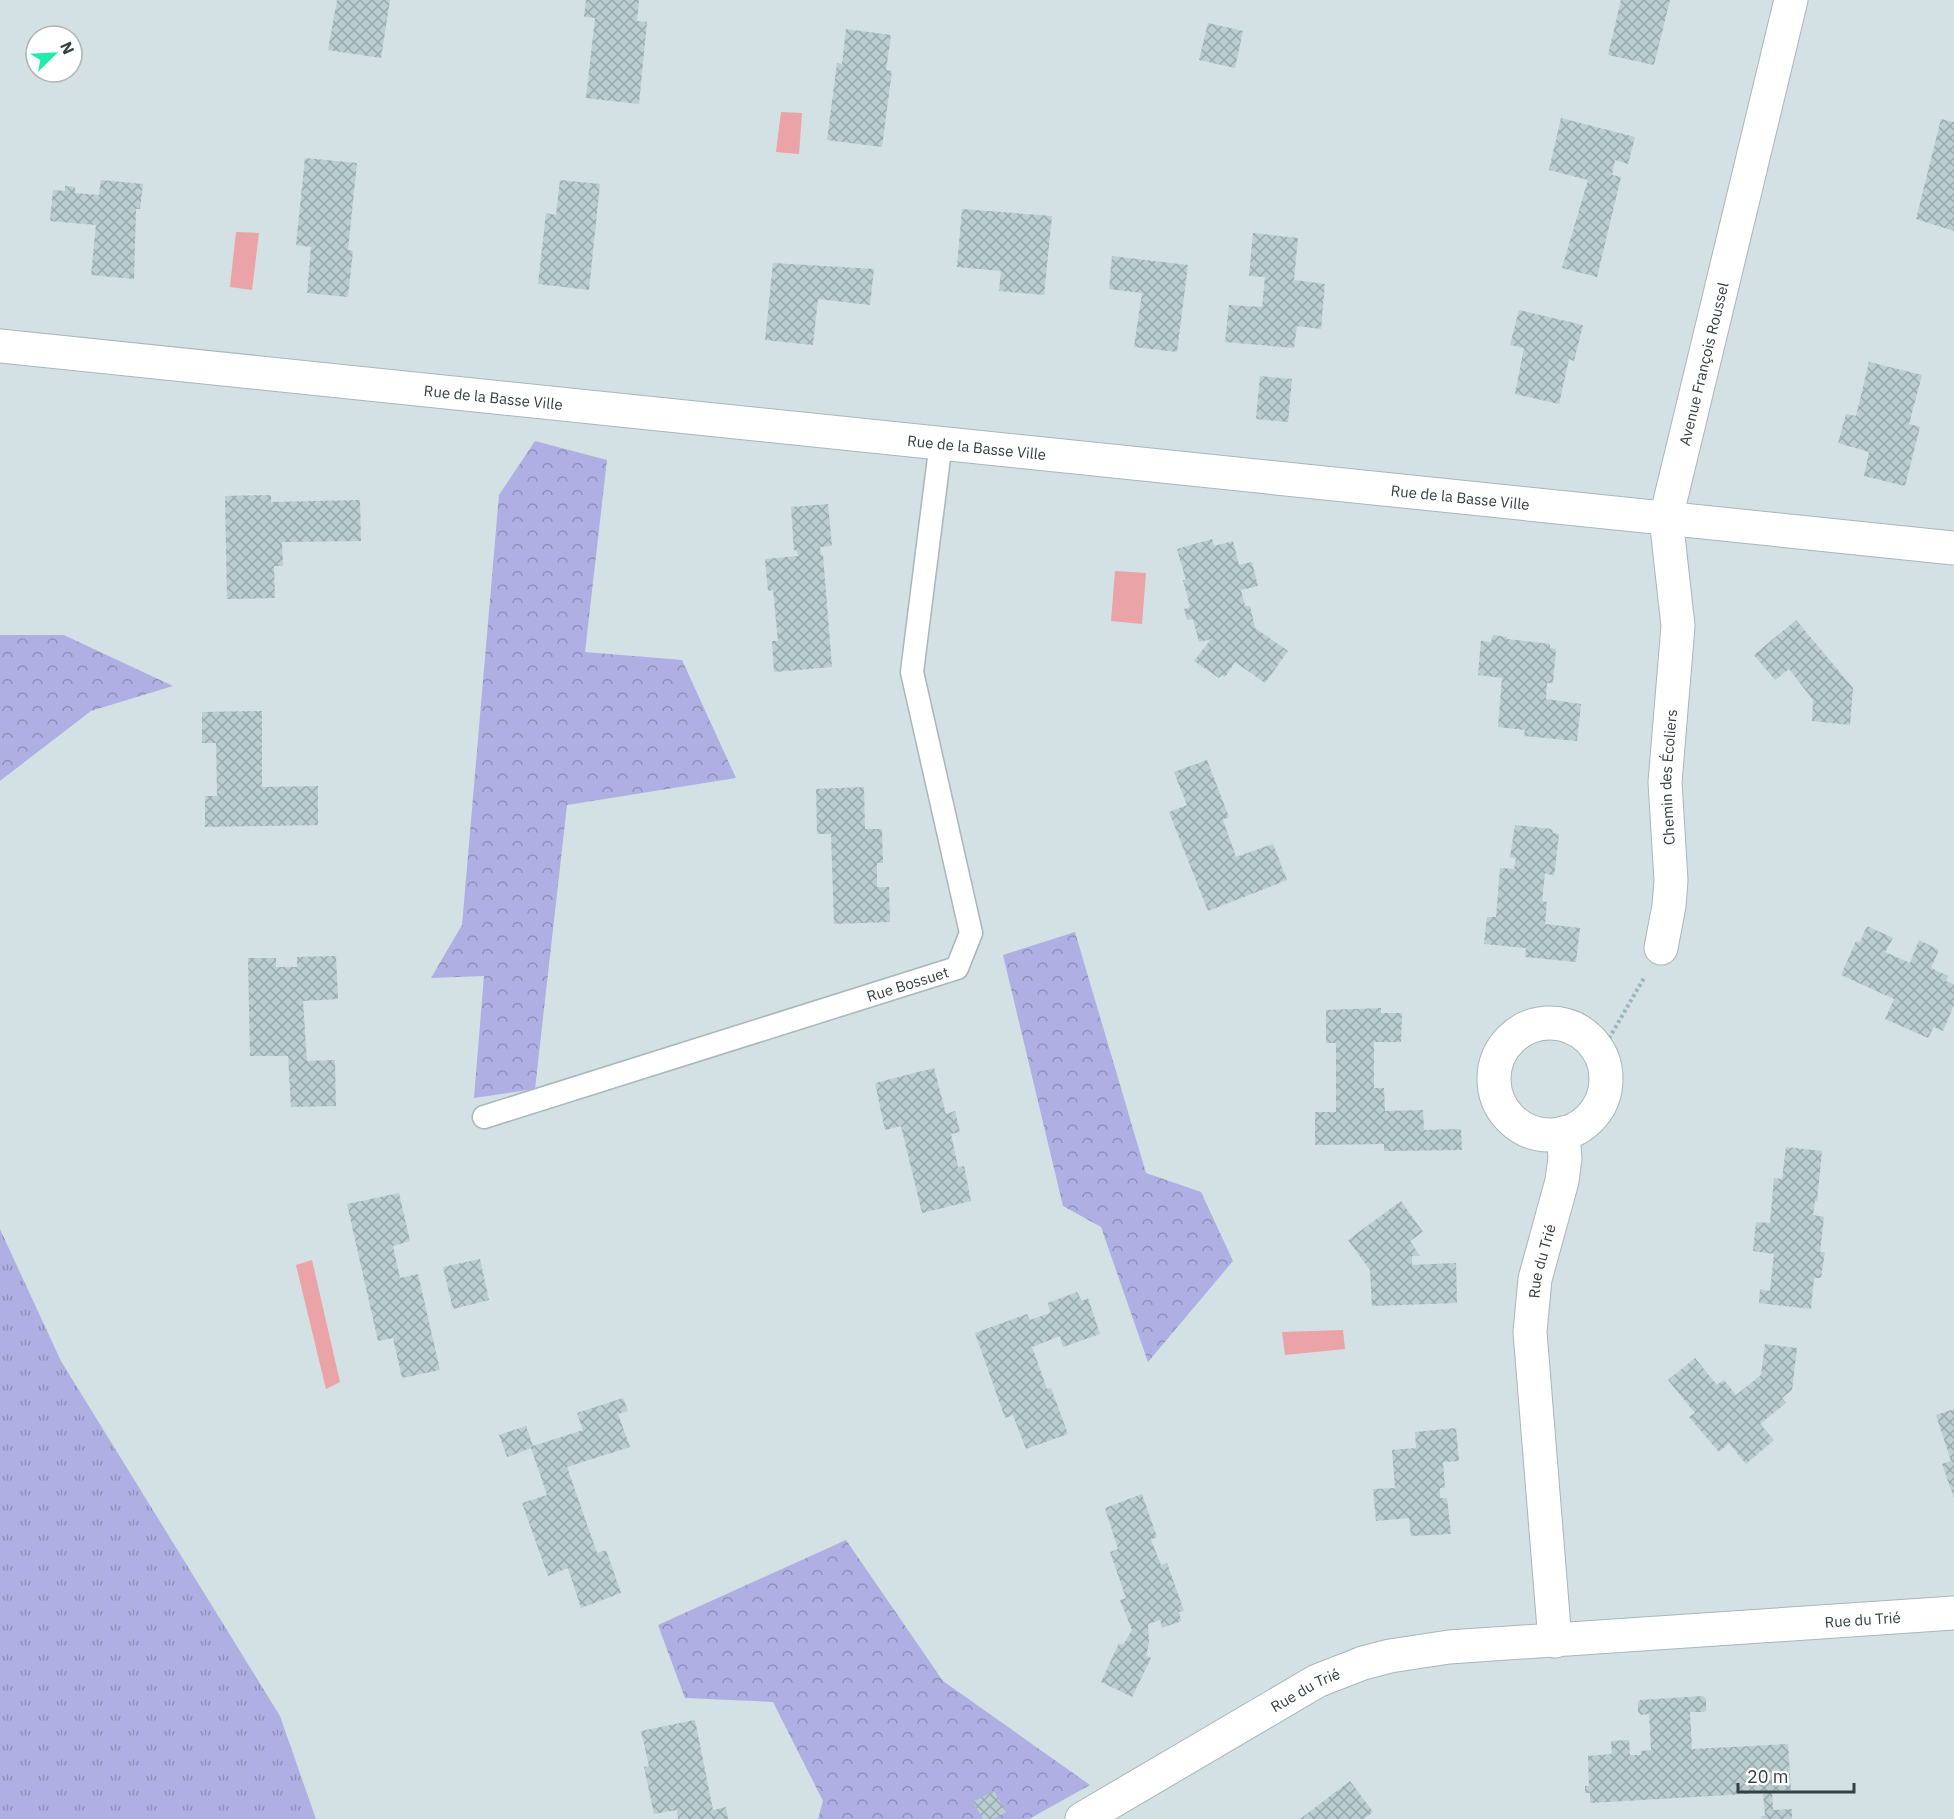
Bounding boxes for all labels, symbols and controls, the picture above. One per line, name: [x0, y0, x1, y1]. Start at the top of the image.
north arrow: [24, 24, 84, 84]
text: N: [56, 39, 79, 57]
street label: Avenue François Roussel: [1674, 280, 1732, 447]
street label: Rue de la Basse Ville: [423, 380, 564, 414]
street label: Rue de la Basse Ville: [906, 430, 1047, 464]
street label: Rue de la Basse Ville: [1390, 480, 1531, 514]
street label: Chemin des Écoliers: [1655, 708, 1681, 846]
street label: Rue Bossuet: [864, 962, 951, 1005]
street label: Rue du Trié: [1524, 1222, 1559, 1299]
street label: Rue du Trié: [1824, 1607, 1901, 1631]
street label: Rue du Trié: [1267, 1664, 1342, 1716]
scale bar: [1738, 1756, 1854, 1794]
text: 20 m: [1747, 1765, 1789, 1788]

